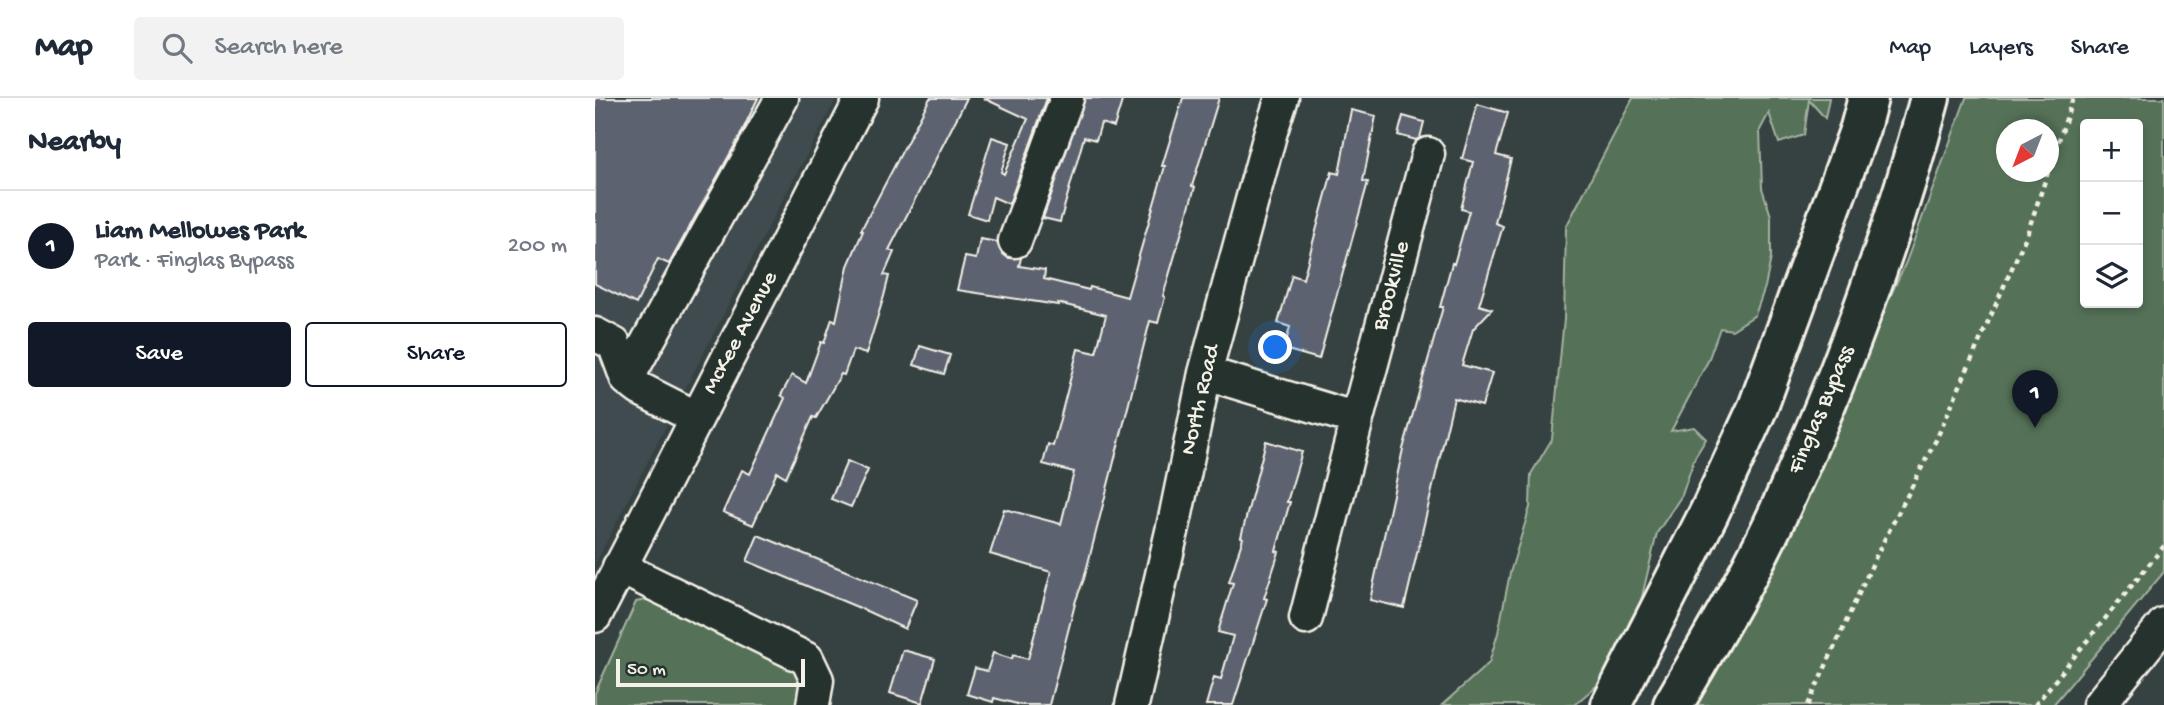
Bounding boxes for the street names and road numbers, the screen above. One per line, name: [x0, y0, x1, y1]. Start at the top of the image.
street label: Brookville: [1367, 237, 1417, 334]
street label: McKee Avenue: [697, 266, 785, 399]
street label: North Road: [1175, 341, 1227, 458]
street label: Finglas Bypass: [1782, 341, 1861, 479]

